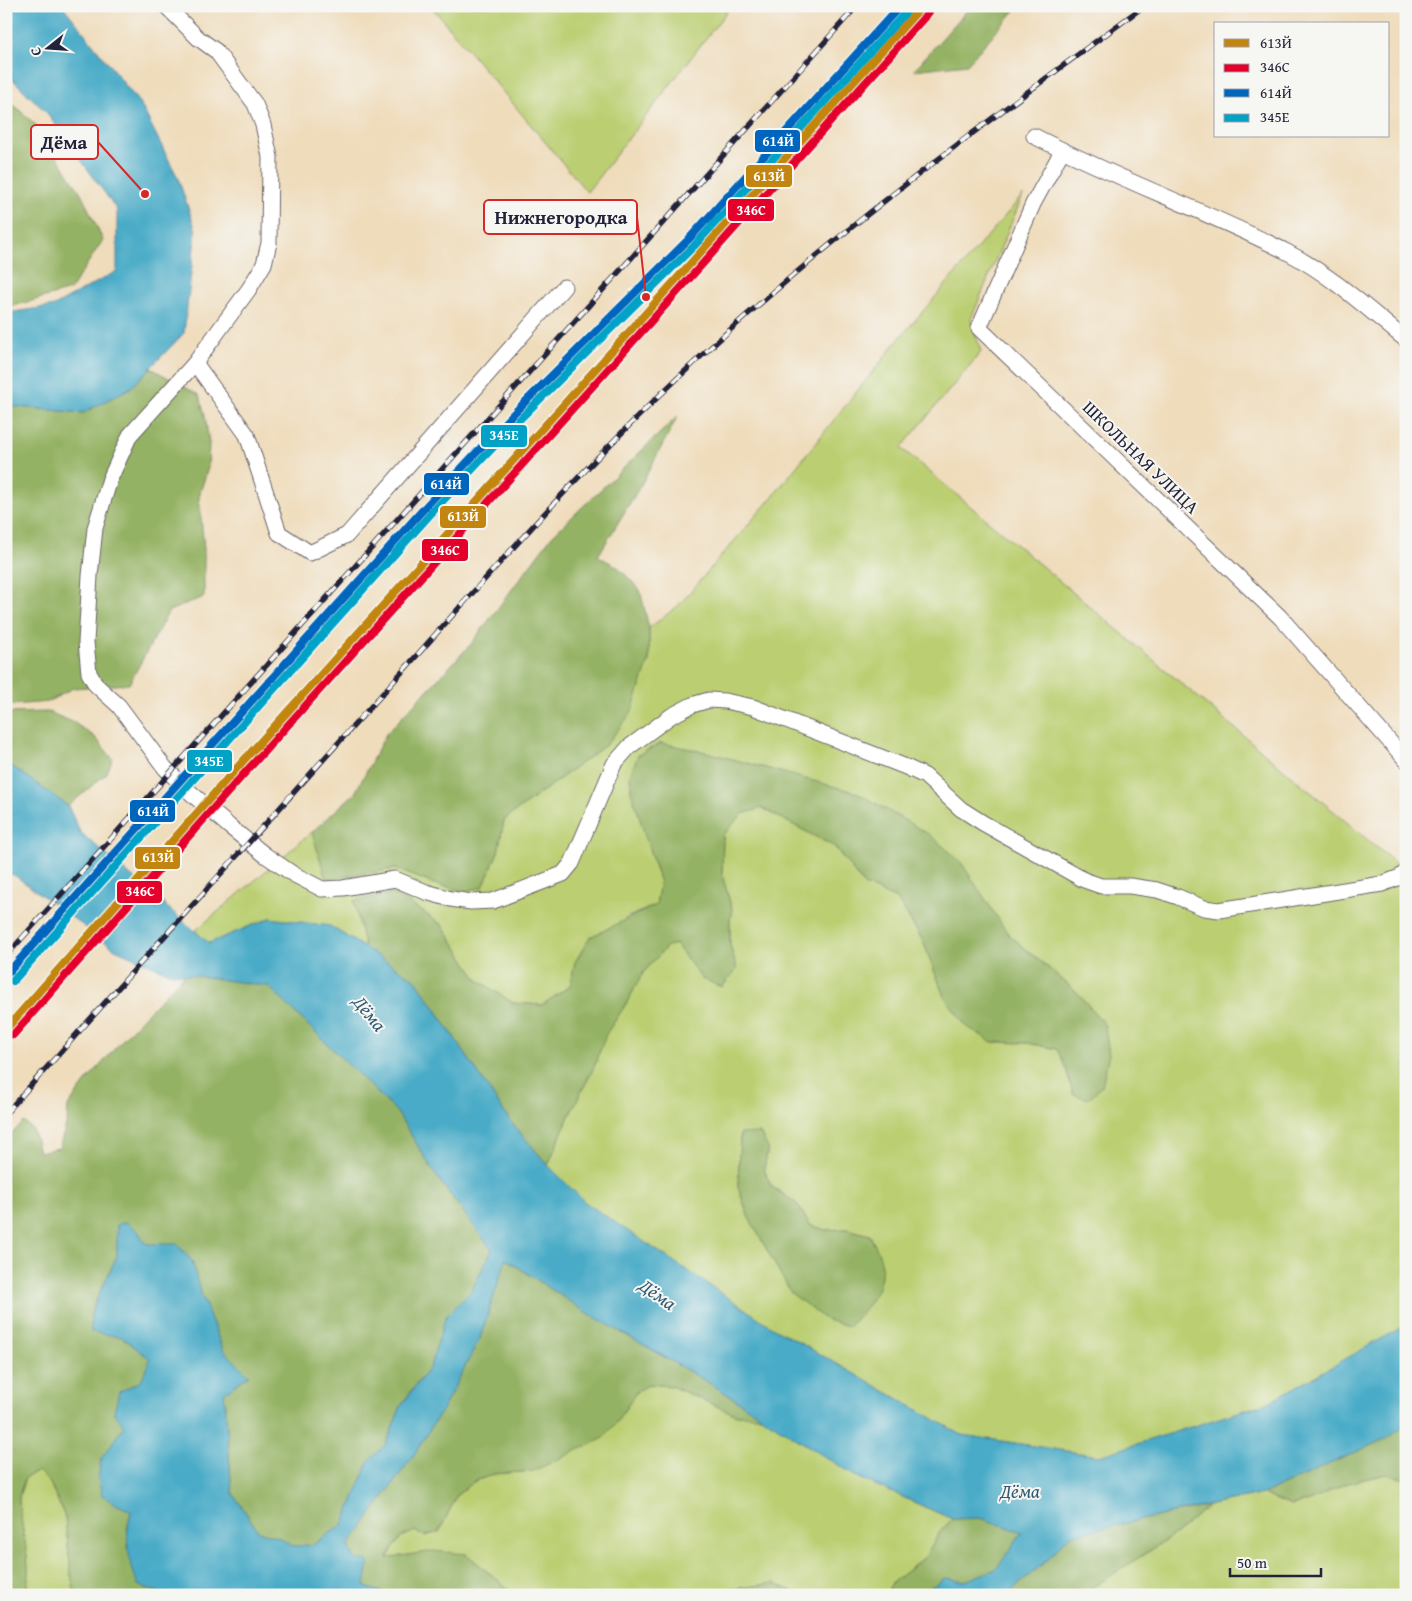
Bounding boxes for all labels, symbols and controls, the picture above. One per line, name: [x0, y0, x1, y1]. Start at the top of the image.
north arrow: [22, 22, 72, 72]
legend: [1214, 22, 1390, 138]
text: 613Й: [1260, 32, 1292, 53]
text: С: [25, 45, 46, 59]
text: 346С: [1260, 56, 1290, 77]
text: 614Й: [1260, 82, 1292, 103]
text: 345Е: [1260, 106, 1290, 127]
callout: Дёма: [31, 125, 98, 159]
text: Дёма: [40, 128, 88, 156]
line badge: 614Й: [754, 129, 801, 153]
text: 614Й: [762, 131, 794, 151]
line badge: 613Й: [745, 164, 793, 188]
text: 613Й: [753, 166, 785, 186]
line badge: 346С: [727, 198, 775, 222]
callout: Нижнегородка: [484, 200, 637, 234]
text: 346С: [736, 200, 766, 220]
text: Нижнегородка: [494, 203, 628, 231]
street label: ШКОЛЬНАЯ УЛИЦА: [1077, 394, 1205, 520]
line badge: 345Е: [480, 424, 528, 448]
text: 345Е: [489, 425, 519, 445]
line badge: 614Й: [423, 472, 470, 496]
text: 614Й: [430, 474, 462, 494]
line badge: 613Й: [439, 505, 487, 529]
text: 613Й: [447, 506, 479, 526]
line badge: 346С: [421, 538, 469, 562]
text: 346С: [430, 540, 460, 560]
line badge: 345Е: [186, 749, 233, 773]
text: 345Е: [194, 751, 224, 771]
line badge: 614Й: [129, 799, 176, 823]
text: 614Й: [137, 801, 169, 821]
line badge: 613Й: [134, 846, 181, 870]
text: 613Й: [142, 847, 174, 867]
line badge: 346С: [116, 880, 163, 904]
text: 346С: [125, 881, 155, 901]
water label: Дёма: [346, 988, 394, 1037]
water label: Дёма: [633, 1271, 683, 1317]
water label: Дёма: [999, 1477, 1040, 1505]
scale bar: [1230, 1546, 1321, 1578]
text: 50 m: [1237, 1552, 1268, 1573]

